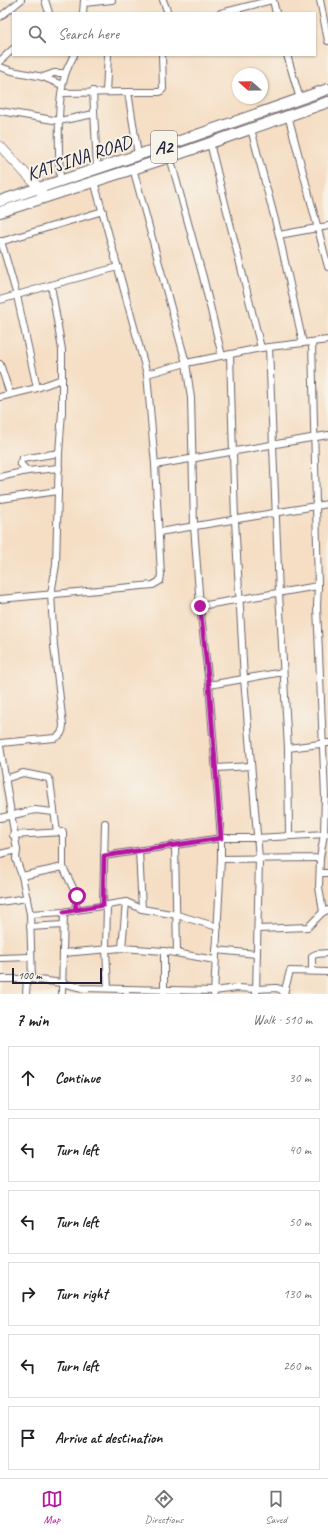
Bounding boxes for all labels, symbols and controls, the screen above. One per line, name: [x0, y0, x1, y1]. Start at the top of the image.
search box: [12, 12, 316, 56]
icon: search: [26, 23, 48, 45]
text: Search here: [58, 25, 119, 44]
north arrow: [232, 68, 268, 104]
street label: KATSINA ROAD: [24, 129, 137, 186]
road number: A2: [151, 131, 177, 163]
route end: [191, 597, 209, 615]
route start: [68, 887, 86, 905]
scale bar: [12, 966, 102, 985]
text: 100 m: [18, 968, 42, 982]
text: 7 min: [16, 1010, 49, 1031]
text: Walk · 510 m: [253, 1012, 312, 1028]
icon: ahead: [17, 1067, 39, 1089]
text: Continue: [55, 1069, 100, 1088]
text: 30 m: [289, 1070, 311, 1086]
icon: left: [17, 1139, 39, 1161]
text: Turn left: [55, 1141, 98, 1160]
text: 40 m: [289, 1142, 311, 1158]
icon: left: [17, 1211, 39, 1233]
text: Turn left: [55, 1213, 98, 1232]
text: 50 m: [289, 1214, 311, 1230]
icon: right: [17, 1283, 39, 1305]
text: Turn right: [55, 1285, 108, 1304]
text: 130 m: [283, 1286, 311, 1302]
icon: left: [17, 1355, 39, 1377]
text: Turn left: [55, 1357, 98, 1376]
text: 260 m: [283, 1358, 311, 1374]
icon: arrive: [17, 1427, 39, 1449]
text: Arrive at destination: [55, 1429, 162, 1448]
tab: Map: [41, 1488, 63, 1526]
tab: Directions: [145, 1488, 183, 1526]
tab: Saved: [265, 1488, 287, 1526]

